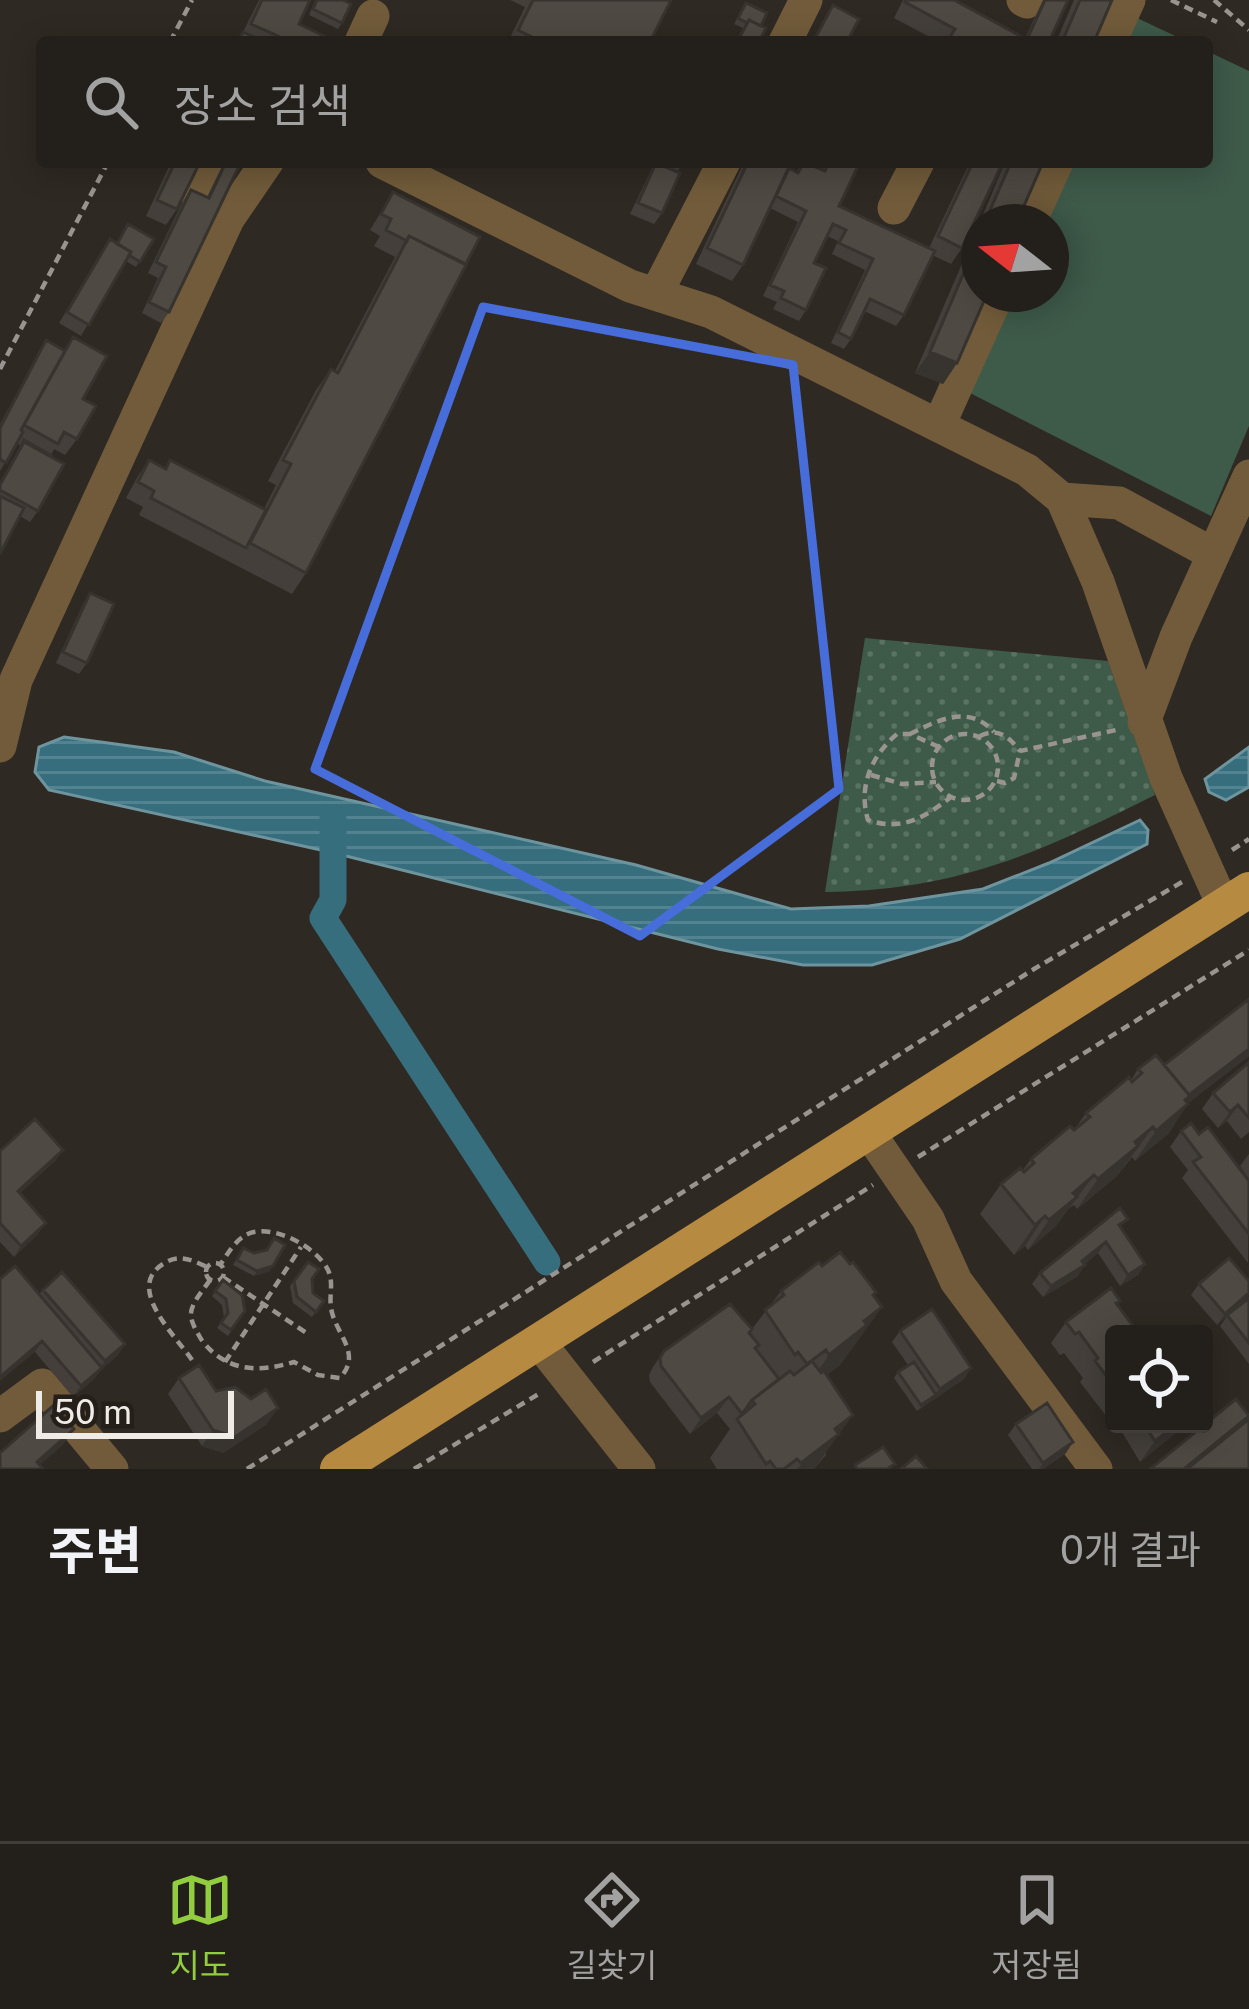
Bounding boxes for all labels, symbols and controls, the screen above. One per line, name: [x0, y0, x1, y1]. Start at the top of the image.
search box: [36, 36, 1213, 168]
icon: search: [78, 69, 144, 135]
text: 장소 검색: [174, 79, 351, 132]
north arrow: [961, 204, 1069, 312]
map controls: [1105, 1325, 1213, 1433]
button: locate: [1105, 1325, 1213, 1433]
scale bar: [36, 1385, 234, 1438]
text: 50 m: [54, 1393, 132, 1431]
text: 주변: [48, 1521, 142, 1580]
text: 0개 결과: [1060, 1527, 1201, 1573]
tab: 지도: [167, 1867, 233, 1987]
tab: 길찾기: [566, 1867, 657, 1987]
tab: 저장됨: [991, 1867, 1082, 1987]

